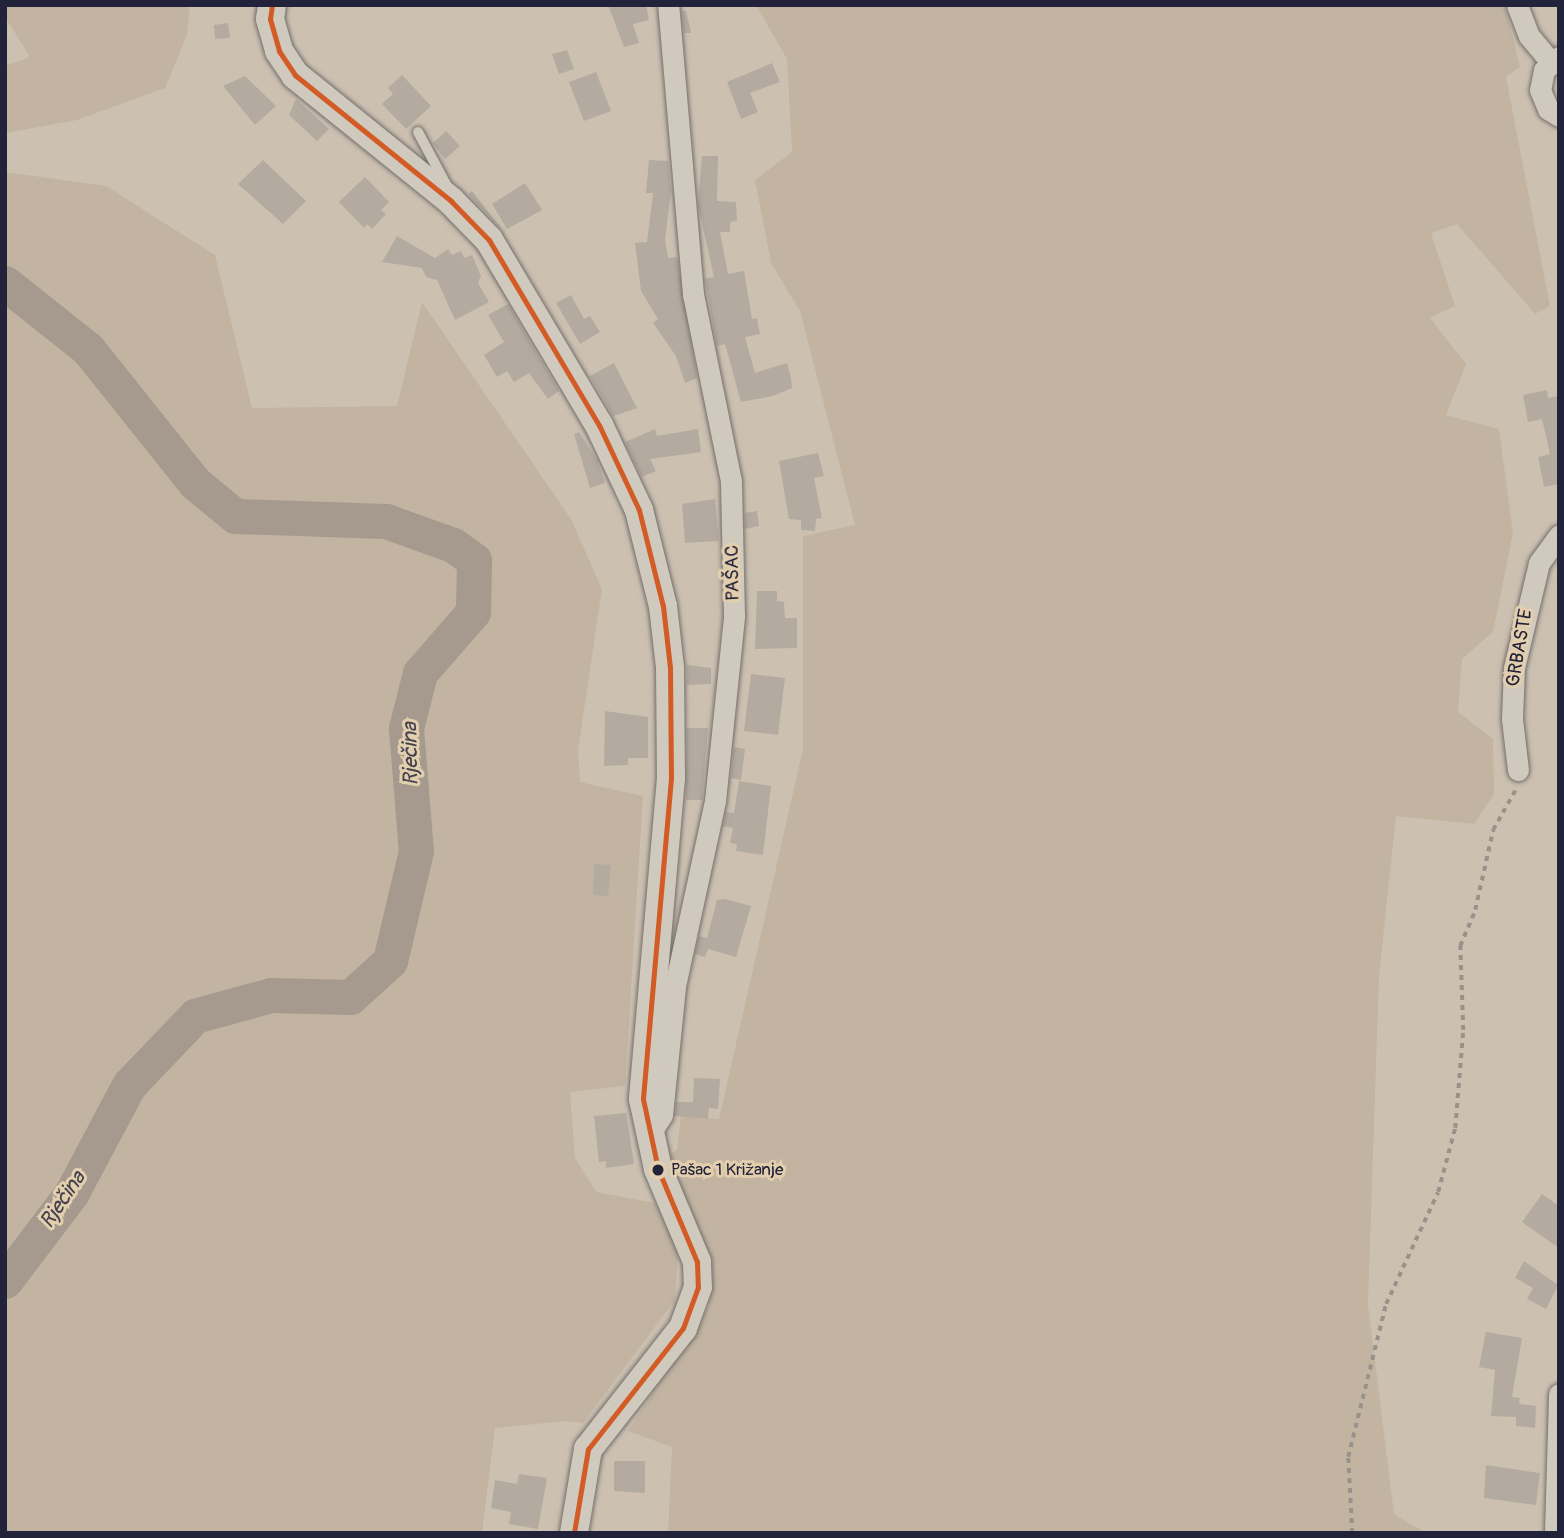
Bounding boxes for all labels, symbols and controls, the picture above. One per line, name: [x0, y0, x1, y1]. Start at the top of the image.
street label: PAŠAC: [721, 545, 745, 601]
street label: GRBASTE: [1502, 608, 1538, 688]
water label: Rječina: [398, 722, 424, 786]
place label: Pašac 1 Križanje: [671, 1160, 783, 1180]
marker: Pašac 1 Križanje: [651, 1163, 665, 1177]
water label: Rječina: [35, 1167, 91, 1233]

